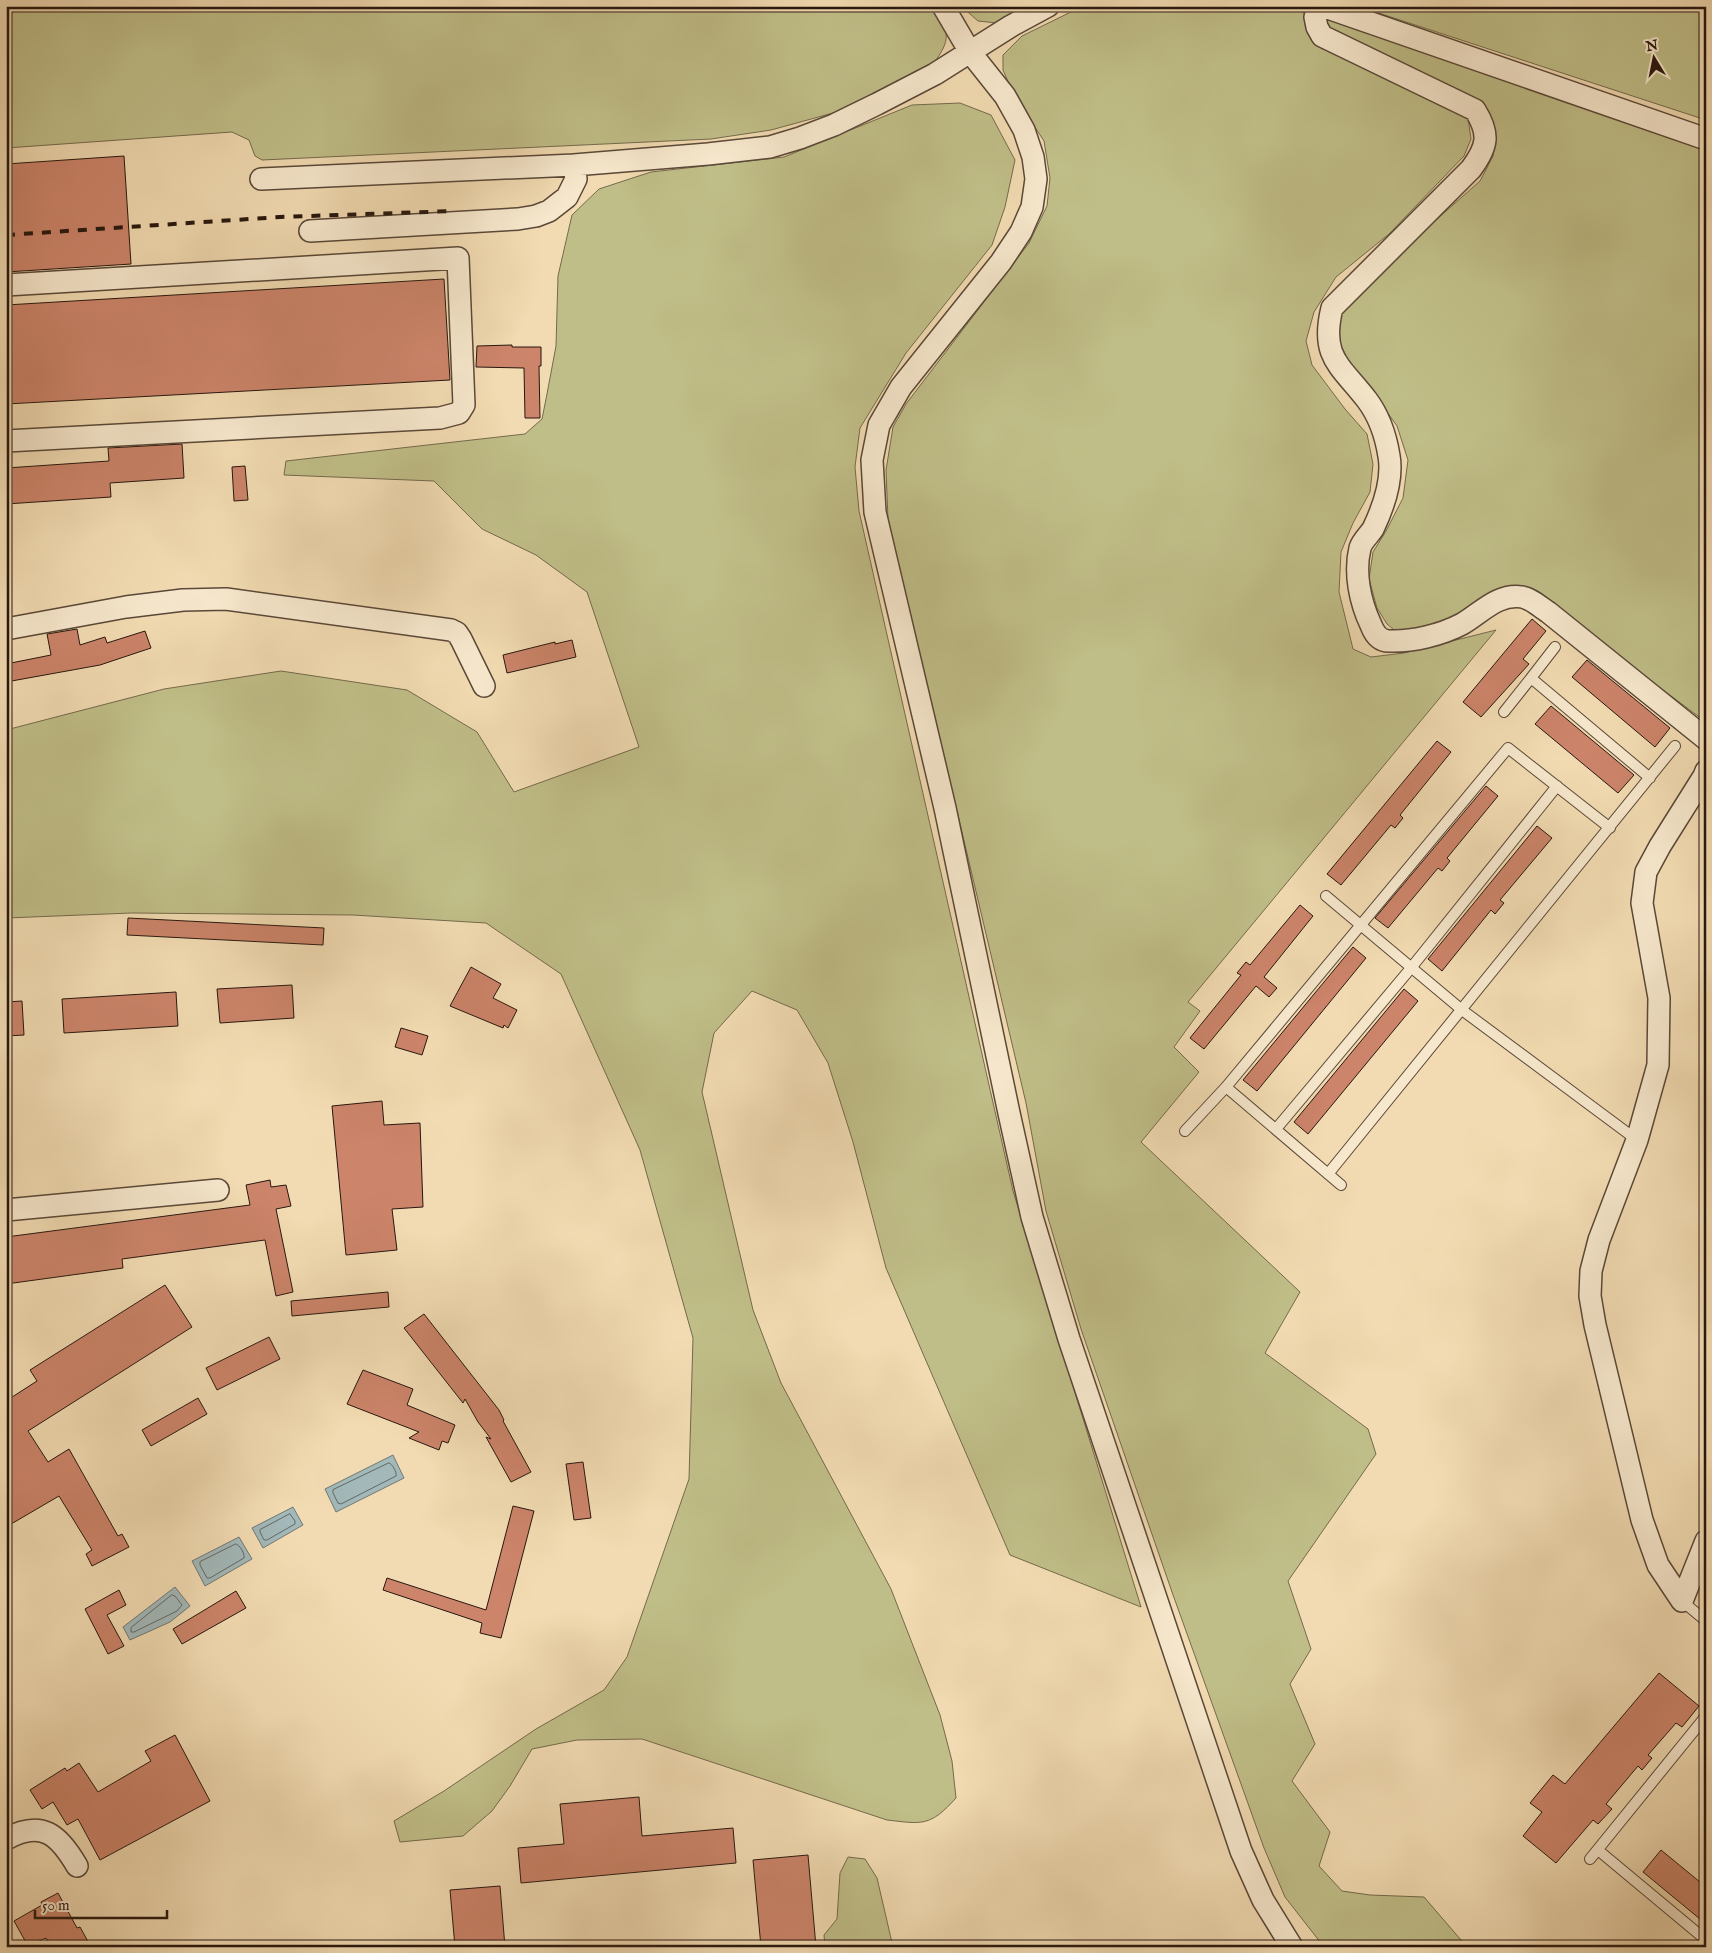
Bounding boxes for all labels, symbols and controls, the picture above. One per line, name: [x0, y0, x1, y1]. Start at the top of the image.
north arrow: [1630, 32, 1680, 82]
text: N: [1643, 36, 1659, 56]
scale bar: [35, 1888, 168, 1920]
text: 50 m: [42, 1896, 70, 1915]

